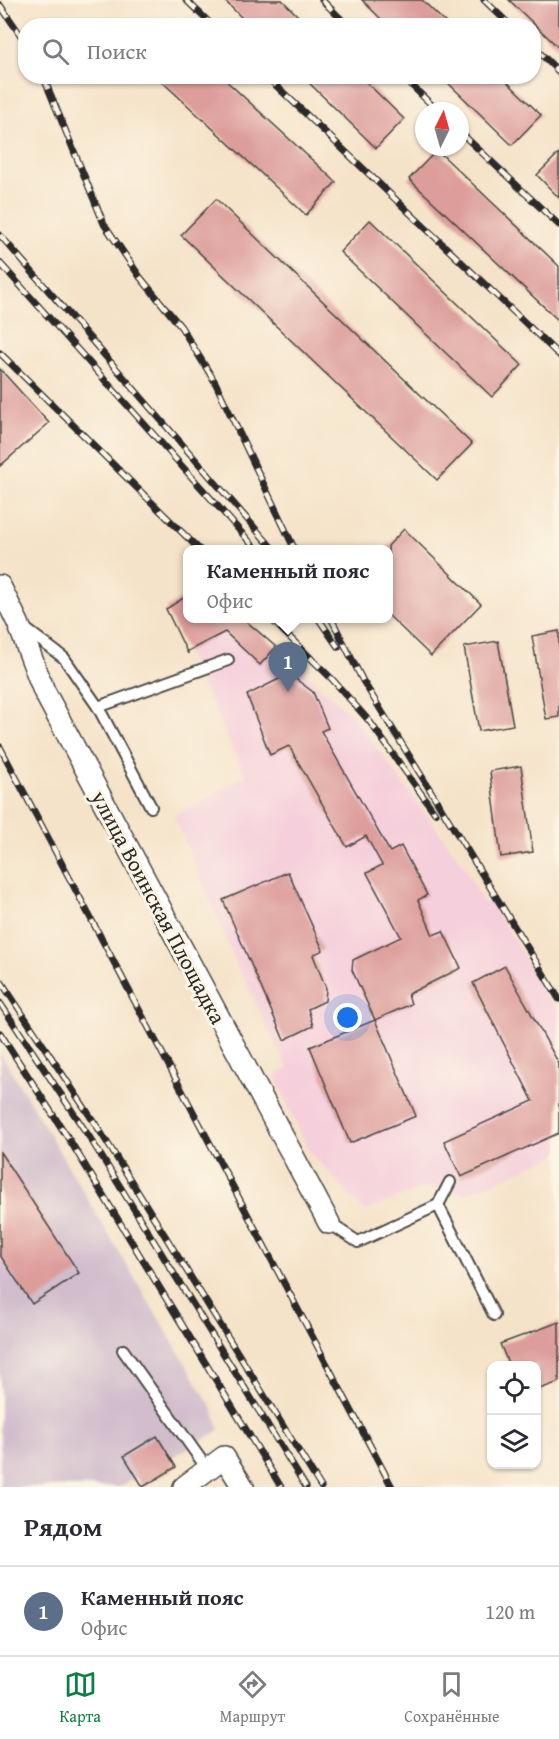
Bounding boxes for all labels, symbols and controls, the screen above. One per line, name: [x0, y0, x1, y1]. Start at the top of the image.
search box: [18, 18, 541, 84]
icon: search: [39, 35, 72, 68]
text: Поиск: [87, 35, 147, 67]
north arrow: [415, 102, 469, 156]
popup: [183, 545, 393, 623]
text: Каменный пояс: [207, 554, 369, 586]
text: Офис: [207, 586, 253, 615]
pin: 1: [268, 642, 308, 692]
street label: улица Воинская Площадка: [83, 784, 234, 1030]
your location: [333, 1003, 362, 1032]
map controls: [487, 1361, 541, 1469]
button: locate: [487, 1361, 541, 1415]
button: layers: [487, 1415, 541, 1469]
text: Рядом: [24, 1507, 102, 1546]
text: Каменный пояс: [81, 1581, 244, 1613]
text: 1: [38, 1597, 49, 1626]
text: 120 m: [485, 1597, 535, 1626]
text: Офис: [81, 1613, 127, 1642]
tab: Карта: [59, 1668, 101, 1728]
tab: Маршрут: [220, 1668, 285, 1728]
tab: Сохранённые: [404, 1668, 500, 1728]

